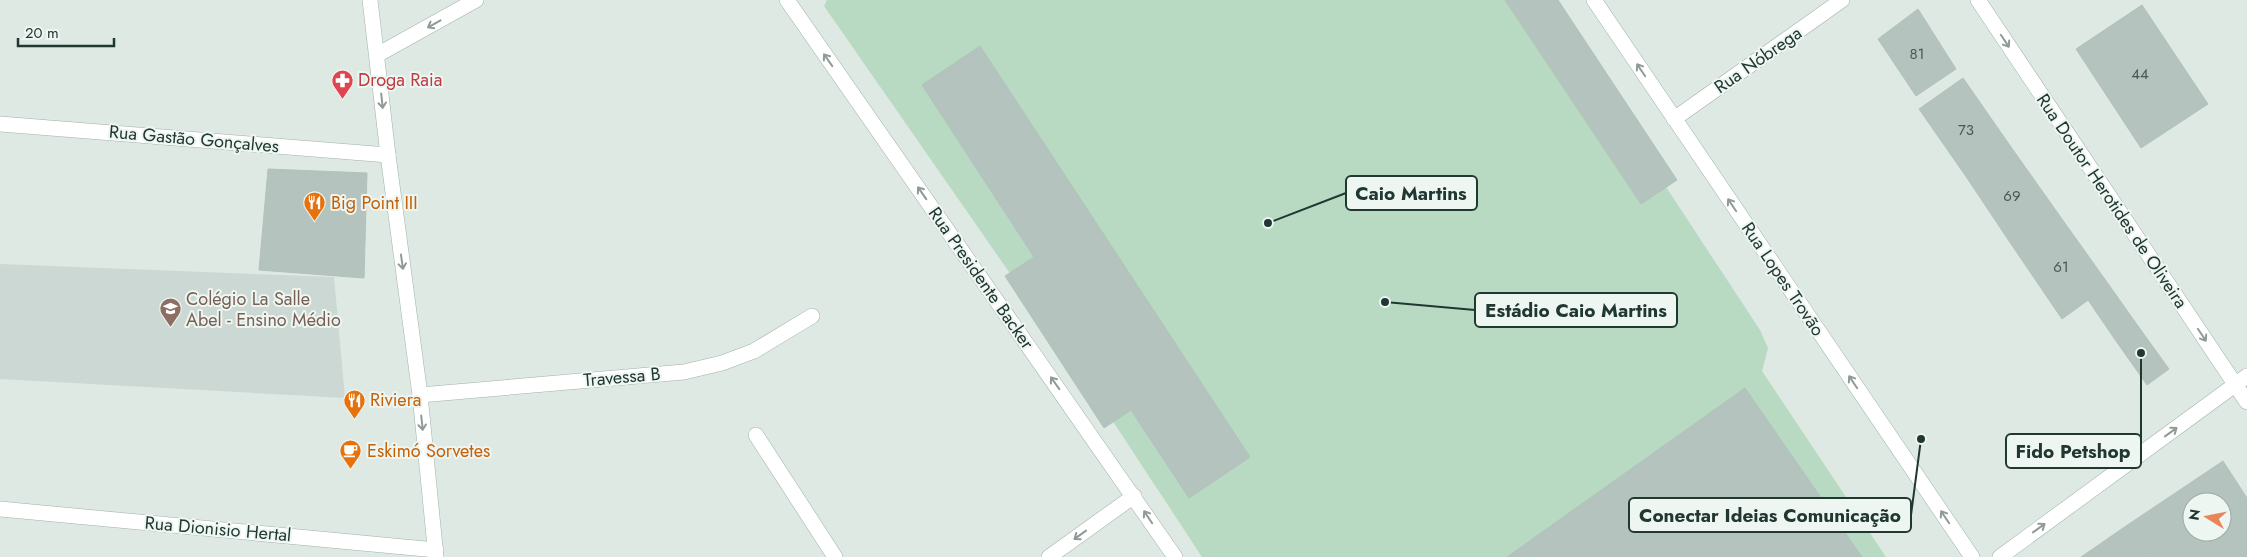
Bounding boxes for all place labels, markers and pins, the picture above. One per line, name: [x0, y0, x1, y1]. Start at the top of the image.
place label: Droga Raia: [358, 67, 442, 93]
pharmacy icon: Droga Raia: [330, 68, 354, 99]
callout: Caio Martins: [1346, 176, 1477, 210]
place label: Big Point III: [331, 190, 418, 216]
restaurant icon: Big Point III: [303, 191, 327, 222]
place label: Colégio La Salle Abel - Ensino Médio: [186, 286, 341, 333]
callout: Estádio Caio Martins: [1475, 293, 1677, 327]
school or university icon: Colégio La Salle Abel - Ensino Médio: [158, 297, 182, 328]
place label: Riviera: [370, 387, 421, 413]
restaurant icon: Riviera: [342, 388, 366, 419]
callout: Fido Petshop: [2006, 434, 2141, 468]
place label: Eskimó Sorvetes: [367, 438, 490, 464]
cafe icon: Eskimó Sorvetes: [339, 439, 363, 470]
callout: Conectar Ideias Comunicação: [1629, 498, 1911, 532]

